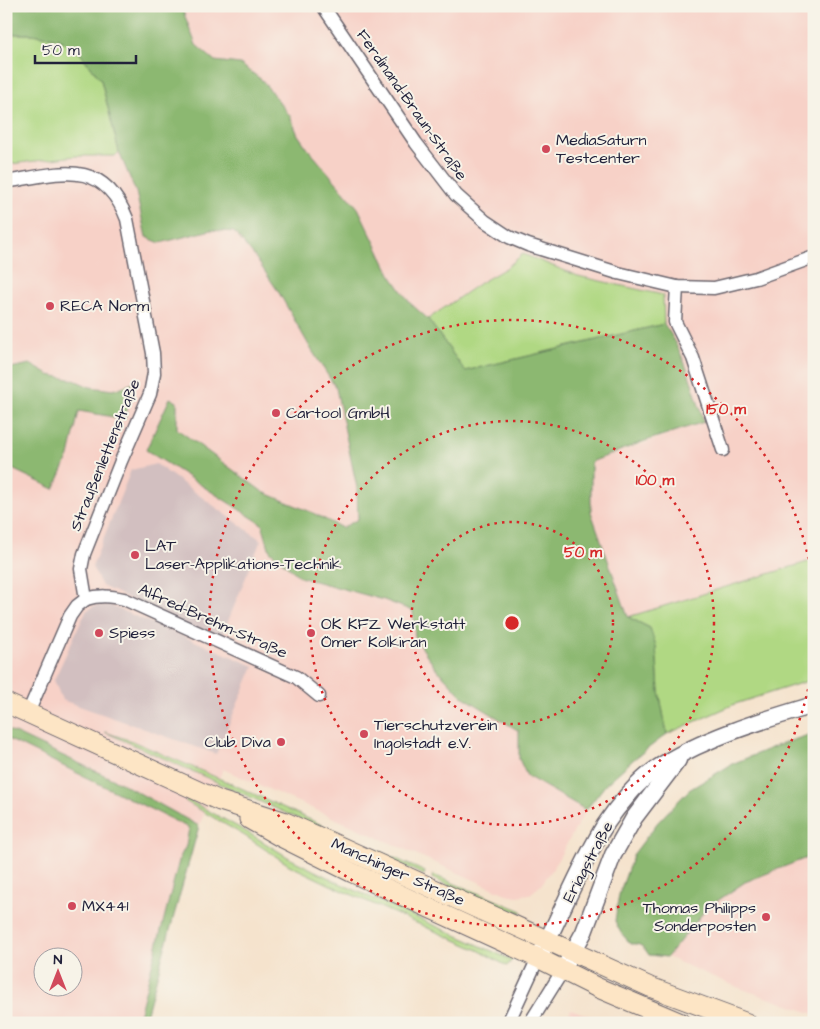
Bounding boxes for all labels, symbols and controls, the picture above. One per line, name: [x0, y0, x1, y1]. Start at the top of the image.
street label: Ferdinand-Braun-Straße: [351, 25, 473, 185]
scale bar: [35, 32, 136, 64]
text: 50 m: [42, 40, 80, 61]
place label: MediaSaturn Testcenter: [556, 129, 647, 169]
marker: MediaSaturn Testcenter: [540, 143, 552, 155]
place label: RECA Norm: [60, 295, 150, 317]
marker: RECA Norm: [44, 300, 56, 312]
street label: Straußenlettenstraße: [64, 375, 146, 534]
text: 150 m: [706, 399, 746, 420]
place label: Cartool GmbH: [286, 402, 390, 424]
marker: Cartool GmbH: [270, 407, 282, 419]
text: 100 m: [636, 470, 675, 491]
place label: LAT Laser-Applikations-Technik: [145, 535, 342, 575]
text: 50 m: [564, 542, 602, 563]
marker: LAT Laser-Applikations-Technik: [129, 549, 141, 561]
street label: Alfred-Brehm-Straße: [135, 578, 291, 664]
place label: OK KFZ Werkstatt Ömer Kolkiran: [321, 613, 466, 653]
centre of rings: [503, 614, 521, 632]
place label: Spiess: [109, 622, 155, 644]
marker: Spiess: [93, 627, 105, 639]
marker: OK KFZ Werkstatt Ömer Kolkiran: [305, 627, 317, 639]
place label: Tierschutzverein Ingolstadt e.V.: [374, 714, 497, 755]
marker: Tierschutzverein Ingolstadt e.V.: [358, 728, 370, 740]
place label: Club Diva: [204, 731, 271, 753]
marker: Club Diva: [275, 736, 287, 748]
street label: Eriagstraße: [557, 817, 620, 907]
street label: Manchinger Straße: [327, 833, 468, 912]
place label: MX441: [82, 895, 129, 917]
place label: Thomas Philipps Sonderposten: [643, 897, 756, 937]
marker: MX441: [66, 900, 78, 912]
marker: Thomas Philipps Sonderposten: [760, 911, 772, 923]
north arrow: [32, 946, 82, 996]
text: N: [54, 950, 63, 970]

